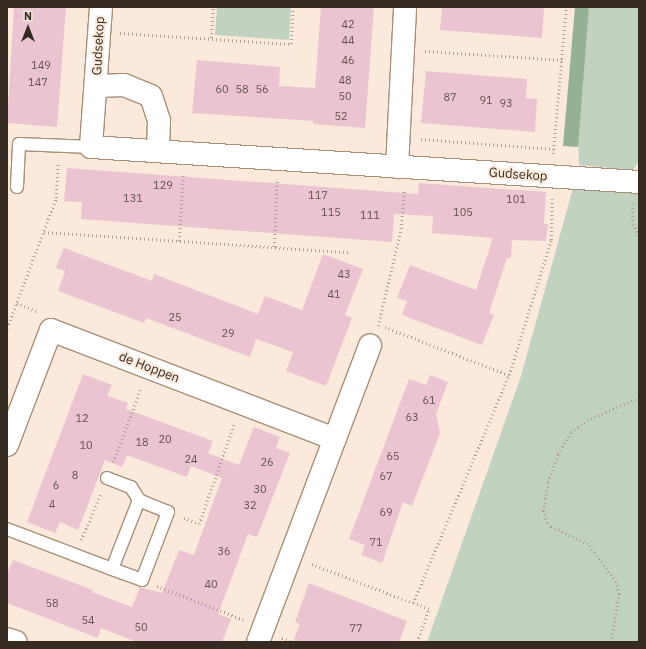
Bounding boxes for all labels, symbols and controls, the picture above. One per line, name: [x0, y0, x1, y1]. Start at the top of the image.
north arrow: [8, 8, 48, 48]
text: N: [24, 9, 32, 23]
street label: Gudsekop: [90, 16, 108, 76]
house number: 42: [341, 17, 355, 31]
house number: 44: [341, 33, 355, 47]
house number: 46: [341, 53, 355, 67]
house number: 149: [31, 58, 51, 72]
house number: 48: [338, 73, 352, 87]
house number: 147: [28, 75, 48, 89]
house number: 60: [215, 82, 229, 96]
house number: 58: [235, 82, 249, 96]
house number: 56: [255, 82, 269, 96]
house number: 50: [338, 89, 352, 103]
house number: 87: [443, 90, 457, 104]
house number: 91: [479, 93, 493, 107]
house number: 93: [499, 96, 513, 110]
house number: 52: [334, 109, 348, 123]
street label: Gudsekop: [488, 165, 548, 185]
house number: 129: [153, 178, 173, 192]
house number: 117: [308, 188, 328, 202]
house number: 131: [123, 191, 143, 205]
house number: 101: [506, 192, 526, 206]
house number: 115: [321, 205, 341, 219]
house number: 105: [453, 205, 473, 219]
house number: 111: [360, 208, 380, 222]
house number: 43: [337, 267, 351, 281]
house number: 41: [327, 287, 341, 301]
house number: 25: [168, 310, 182, 324]
house number: 29: [221, 326, 235, 340]
street label: de Hoppen: [116, 349, 182, 387]
house number: 61: [422, 393, 436, 407]
house number: 63: [405, 410, 419, 424]
house number: 12: [75, 411, 89, 425]
house number: 20: [158, 432, 172, 446]
house number: 18: [135, 435, 149, 449]
house number: 10: [79, 438, 93, 452]
house number: 65: [386, 449, 400, 463]
house number: 24: [184, 452, 198, 466]
house number: 26: [260, 455, 274, 469]
house number: 8: [72, 468, 78, 482]
house number: 67: [379, 469, 393, 483]
house number: 6: [53, 478, 59, 492]
house number: 30: [253, 482, 267, 496]
house number: 4: [49, 497, 55, 511]
house number: 32: [243, 498, 257, 512]
house number: 69: [379, 505, 393, 519]
house number: 71: [369, 535, 383, 549]
house number: 36: [217, 544, 231, 558]
house number: 40: [204, 577, 218, 591]
house number: 58: [45, 596, 59, 610]
house number: 54: [81, 613, 95, 627]
house number: 50: [134, 620, 148, 634]
house number: 77: [349, 621, 363, 635]

